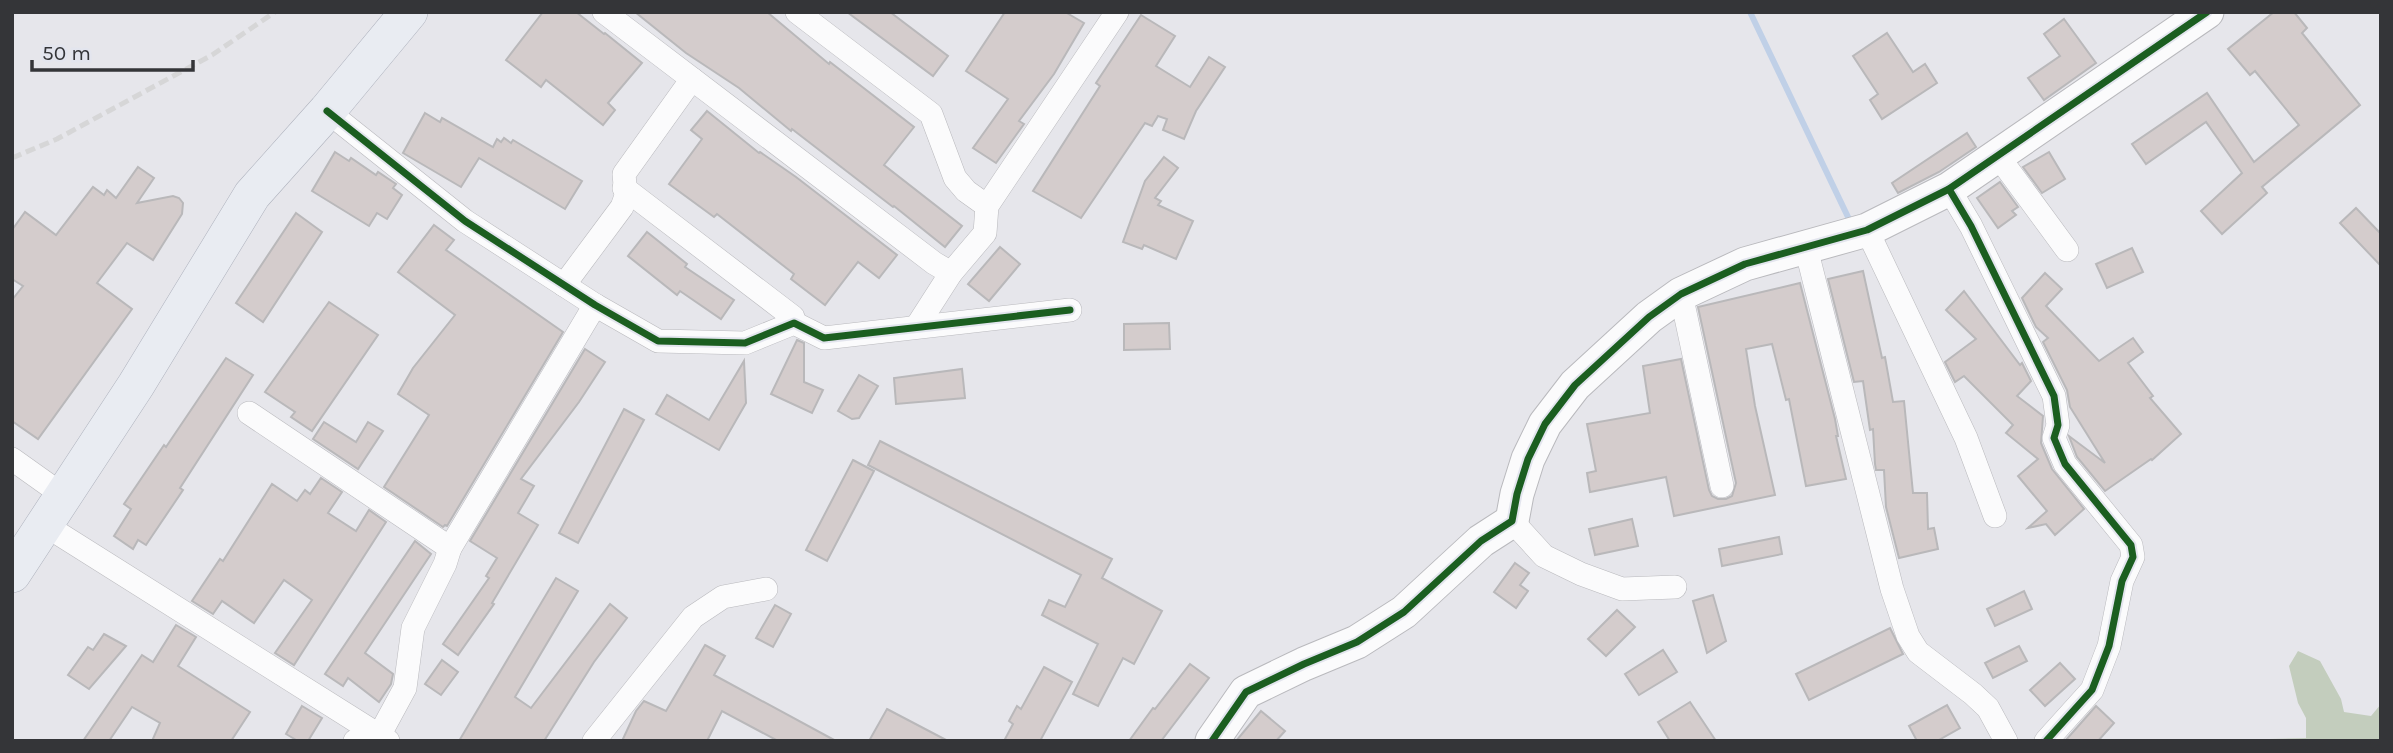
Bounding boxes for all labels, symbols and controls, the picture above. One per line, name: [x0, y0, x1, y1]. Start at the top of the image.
scale bar: [32, 28, 192, 72]
text: 50 m: [42, 41, 91, 65]

